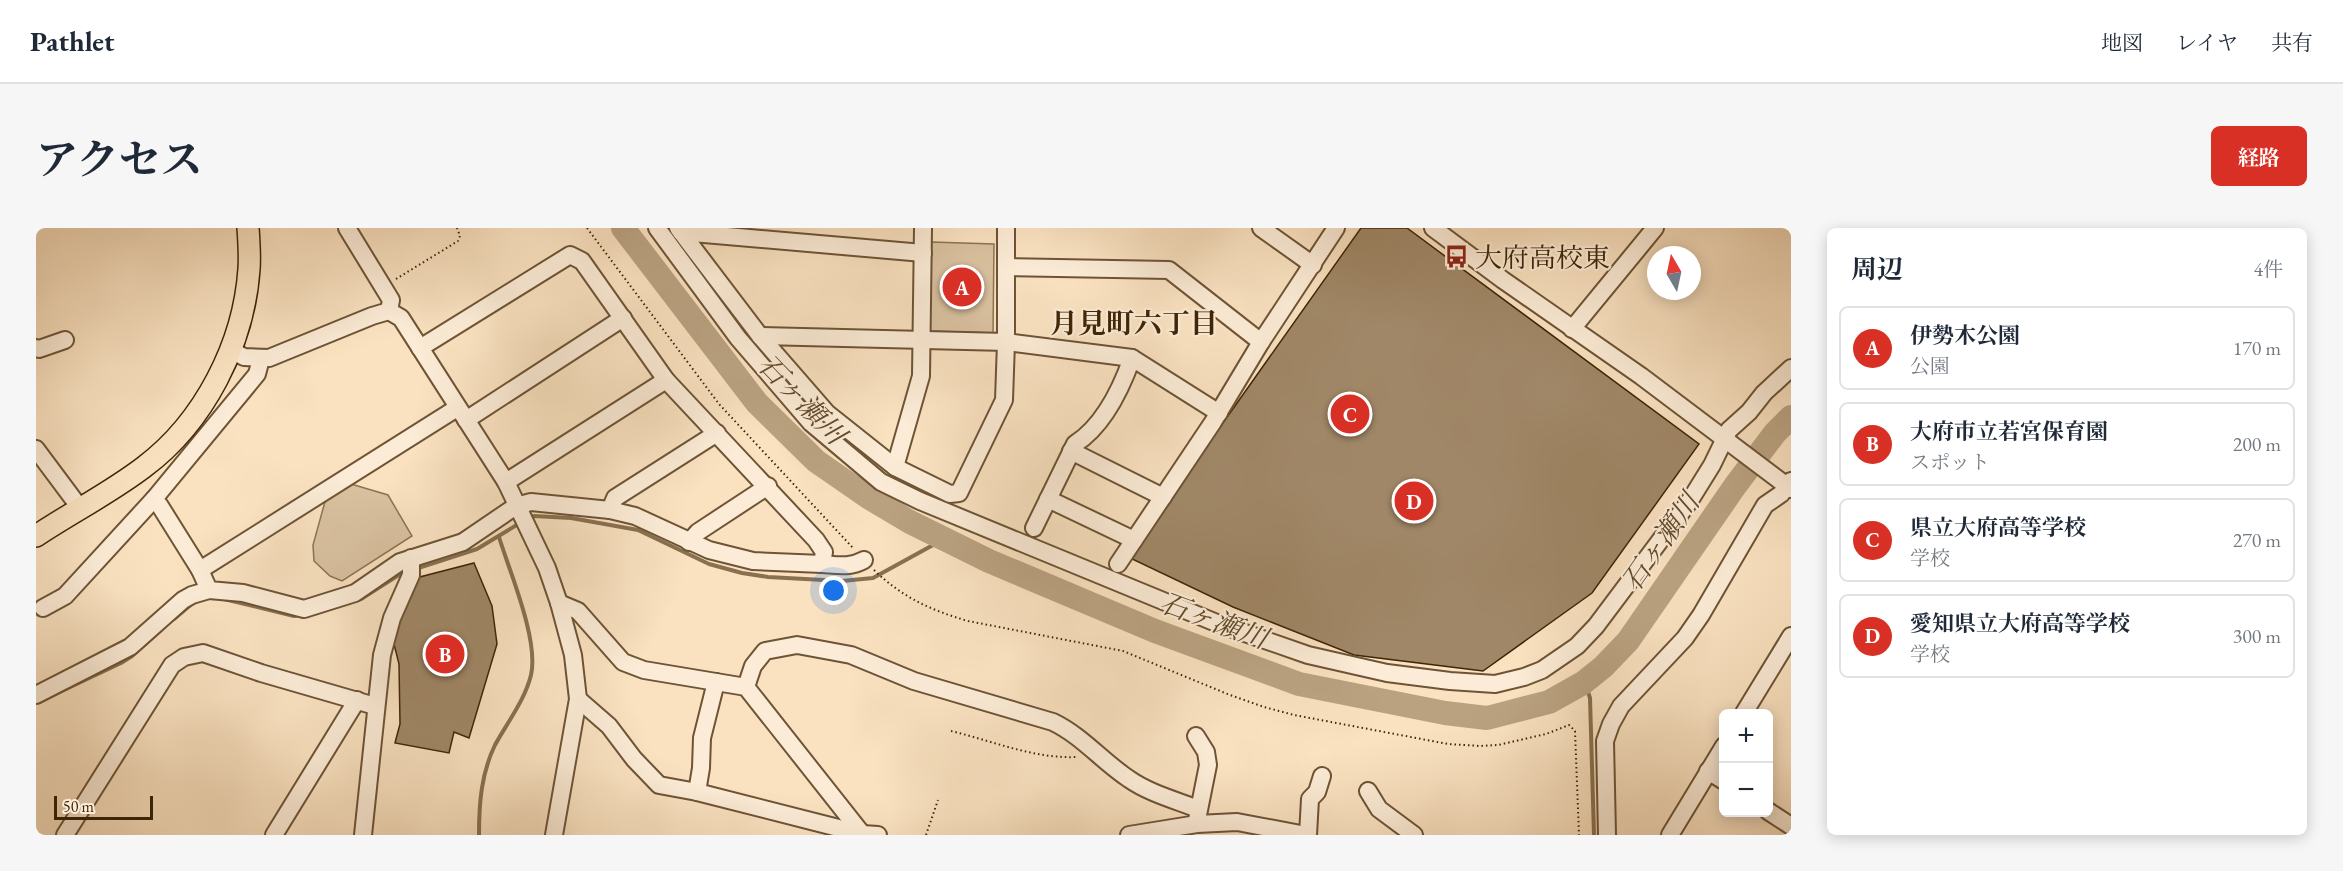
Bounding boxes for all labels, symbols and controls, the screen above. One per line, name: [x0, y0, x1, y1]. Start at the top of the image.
text: Pathlet: [30, 23, 114, 59]
text: 地図: [2101, 29, 2143, 56]
text: レイヤ: [2176, 29, 2238, 56]
text: 共有: [2271, 29, 2313, 56]
button: 経路: [2211, 126, 2307, 186]
text: アクセス: [36, 132, 203, 187]
place label: 大府高校東: [1475, 240, 1610, 275]
bus stop icon: 大府高校東: [1444, 244, 1470, 270]
north arrow: [1647, 246, 1701, 300]
text: 周辺: [1851, 252, 1903, 286]
text: 4件: [2253, 256, 2283, 282]
pin: A: [942, 264, 982, 310]
district label: 月見町六丁目: [1050, 305, 1218, 341]
text: 伊勢木公園: [1910, 321, 2020, 350]
text: A: [1865, 335, 1880, 361]
text: 170 m: [2233, 335, 2281, 361]
water label: 石ヶ瀬川: [750, 346, 856, 454]
text: 公園: [1910, 353, 1950, 379]
pin: C: [1330, 392, 1370, 436]
text: 大府市立若宮保育園: [1910, 417, 2108, 446]
text: B: [1866, 431, 1879, 457]
text: 200 m: [2233, 431, 2281, 457]
text: スポット: [1910, 449, 1990, 475]
pin: D: [1394, 478, 1434, 524]
water label: 石ヶ瀬川: [1613, 483, 1709, 598]
text: 県立大府高等学校: [1910, 513, 2086, 542]
text: C: [1865, 527, 1880, 553]
text: 270 m: [2233, 527, 2281, 553]
text: 学校: [1910, 545, 1950, 571]
your location: [819, 576, 848, 605]
water label: 石ヶ瀬川: [1155, 584, 1276, 657]
text: 愛知県立大府高等学校: [1910, 609, 2130, 638]
text: D: [1865, 623, 1880, 649]
text: 300 m: [2233, 623, 2281, 649]
pin: B: [426, 632, 464, 676]
text: 学校: [1910, 641, 1950, 667]
map controls: [1719, 709, 1773, 817]
button: +: [1719, 709, 1773, 763]
button: −: [1719, 763, 1773, 817]
scale bar: [54, 793, 153, 820]
text: 50 m: [63, 796, 94, 817]

